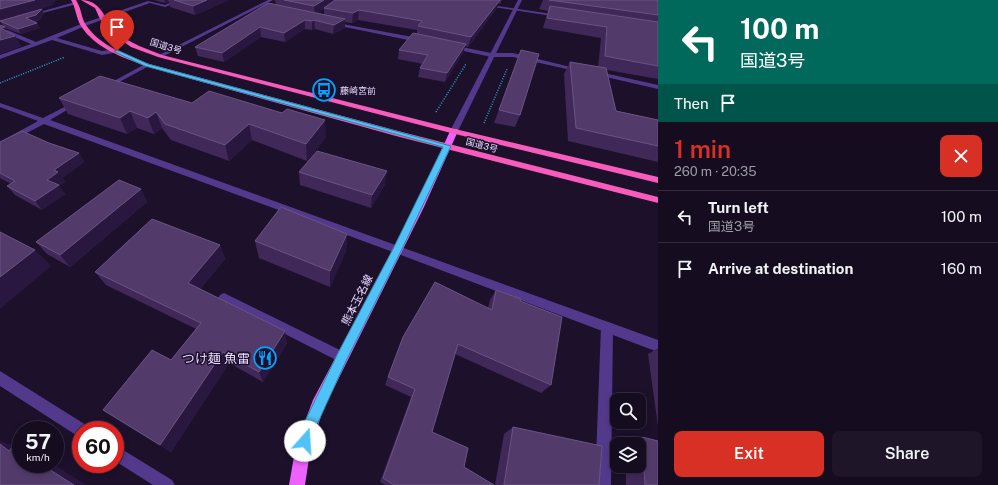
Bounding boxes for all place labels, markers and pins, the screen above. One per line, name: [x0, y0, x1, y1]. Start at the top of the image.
pin: [100, 10, 134, 51]
bus stop icon: 藤崎宮前: [311, 77, 337, 103]
place label: 藤崎宮前: [340, 85, 376, 96]
restaurant icon: つけ麺 魚雷: [252, 345, 278, 371]
place label: つけ麺 魚雷: [182, 351, 250, 366]

